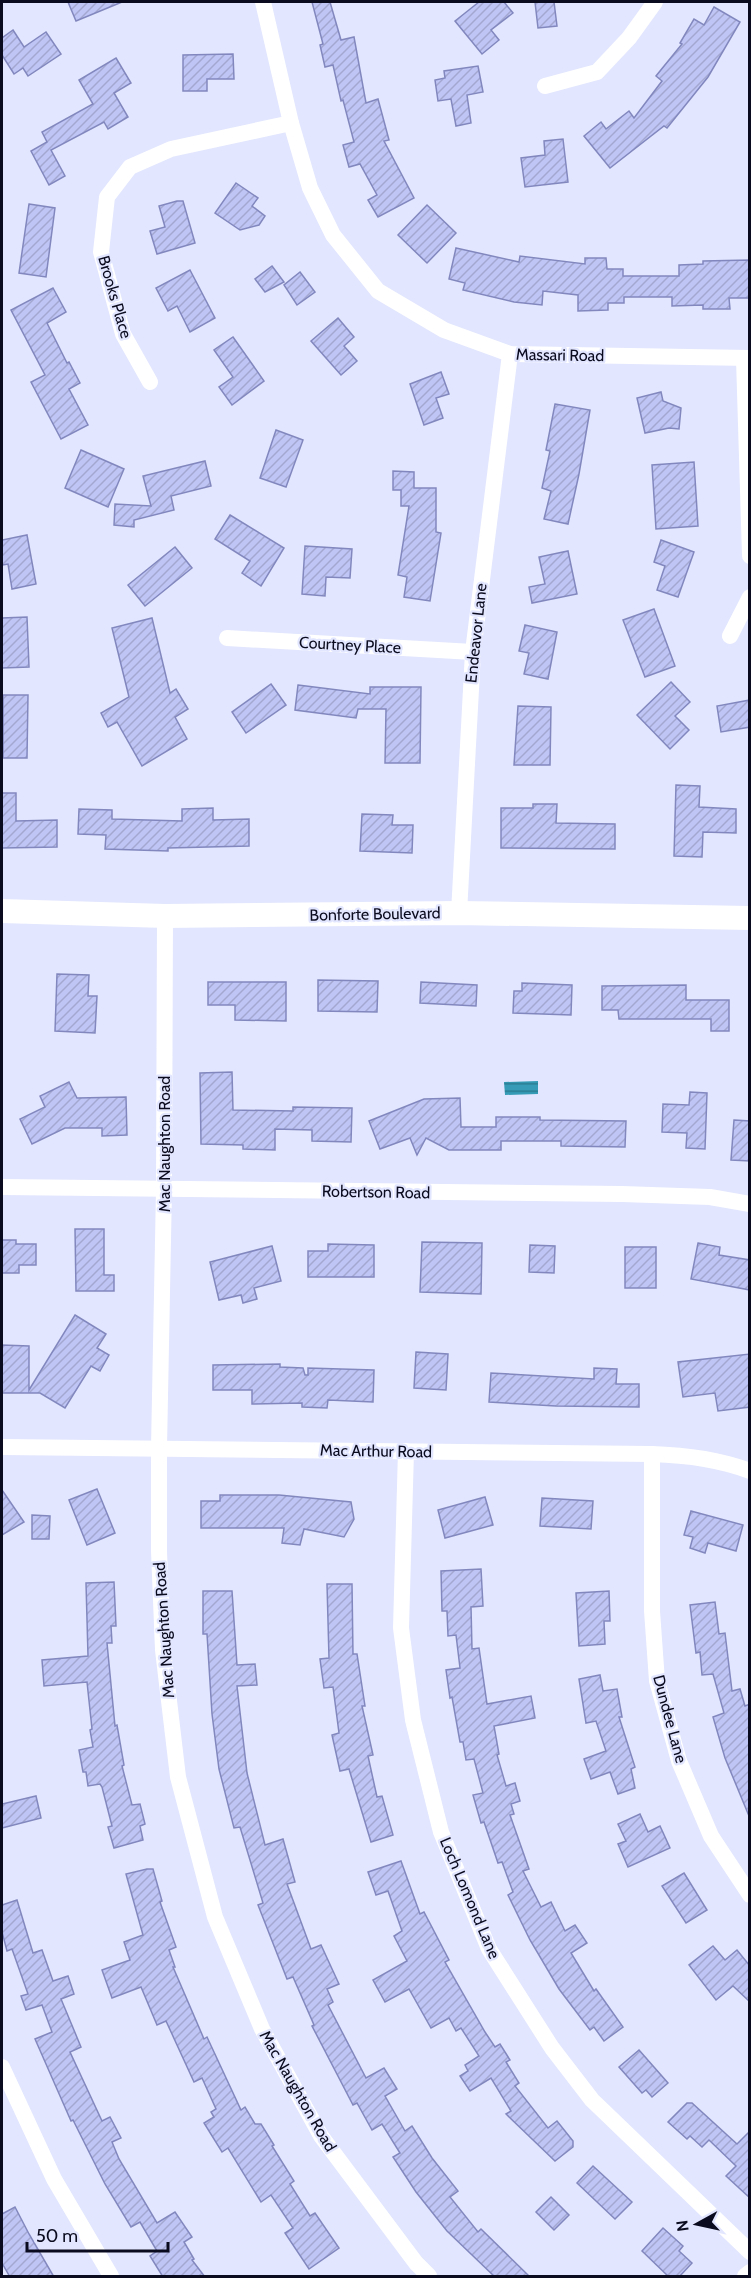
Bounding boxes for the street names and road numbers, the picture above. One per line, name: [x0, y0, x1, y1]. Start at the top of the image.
street label: Brooks Place: [94, 253, 136, 341]
street label: Massari Road: [516, 345, 604, 365]
street label: Endeavor Lane: [461, 582, 491, 684]
street label: Courtney Place: [299, 633, 401, 657]
street label: Bonforte Boulevard: [309, 903, 441, 925]
street label: Mac Naughton Road: [155, 1076, 174, 1212]
street label: Robertson Road: [322, 1182, 430, 1202]
street label: Mac Arthur Road: [320, 1441, 432, 1461]
street label: Mac Naughton Road: [150, 1561, 178, 1699]
street label: Dundee Lane: [649, 1673, 691, 1765]
street label: Loch Lomond Lane: [436, 1834, 504, 1962]
street label: Mac Naughton Road: [256, 2027, 340, 2155]

